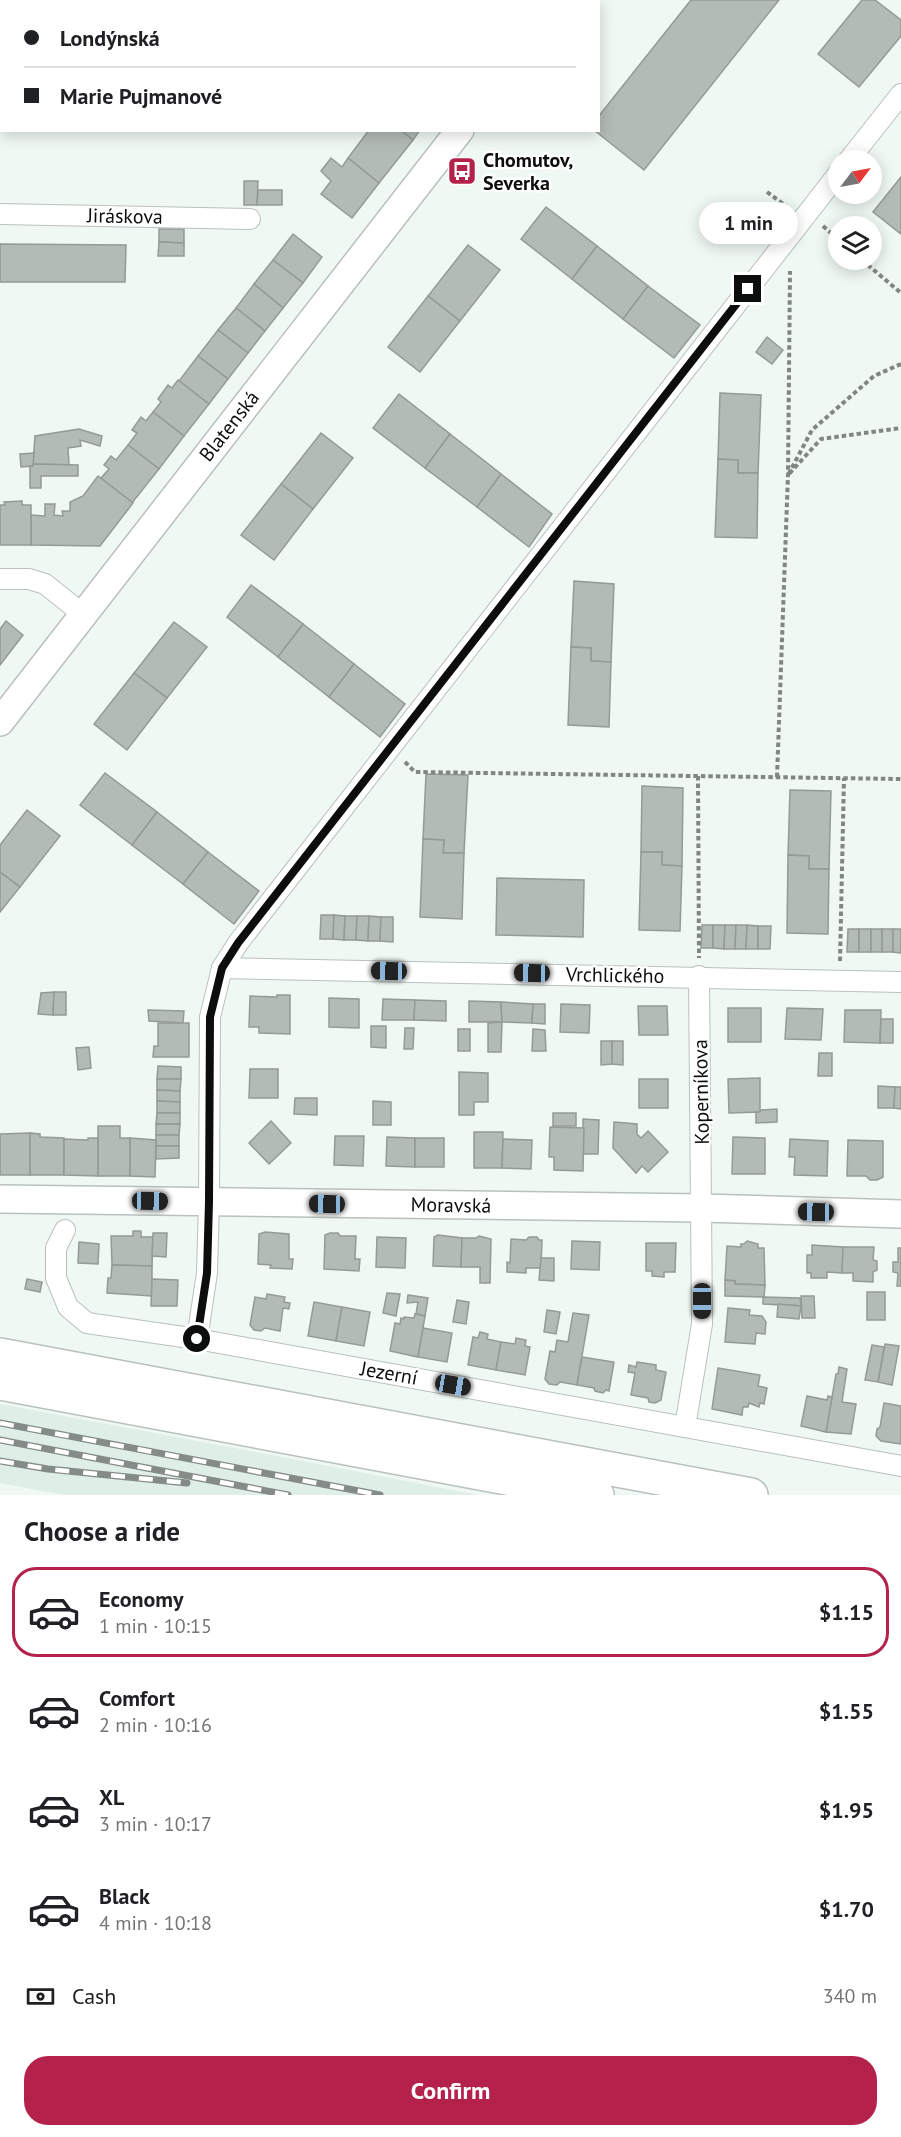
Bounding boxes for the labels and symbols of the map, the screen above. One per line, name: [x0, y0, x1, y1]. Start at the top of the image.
place label: Chomutov, Severka: [483, 147, 573, 196]
north arrow: [828, 150, 882, 204]
bus stop icon: Chomutov, Severka: [446, 155, 478, 187]
street label: Jiráskova: [86, 202, 163, 230]
callout: 1 min: [698, 202, 798, 244]
route end: [734, 275, 761, 302]
street label: Blatenská: [193, 385, 265, 467]
street label: Vrchlického: [565, 961, 664, 989]
car: [371, 962, 407, 980]
car: [514, 964, 550, 982]
street label: Koperníkova: [687, 1039, 715, 1145]
street label: Moravská: [410, 1191, 492, 1219]
car: [132, 1192, 168, 1210]
car: [309, 1195, 345, 1213]
car: [798, 1203, 834, 1221]
car: [693, 1283, 711, 1319]
route start: [183, 1325, 210, 1352]
street label: Jezerní: [357, 1355, 420, 1391]
car: [434, 1373, 472, 1397]

